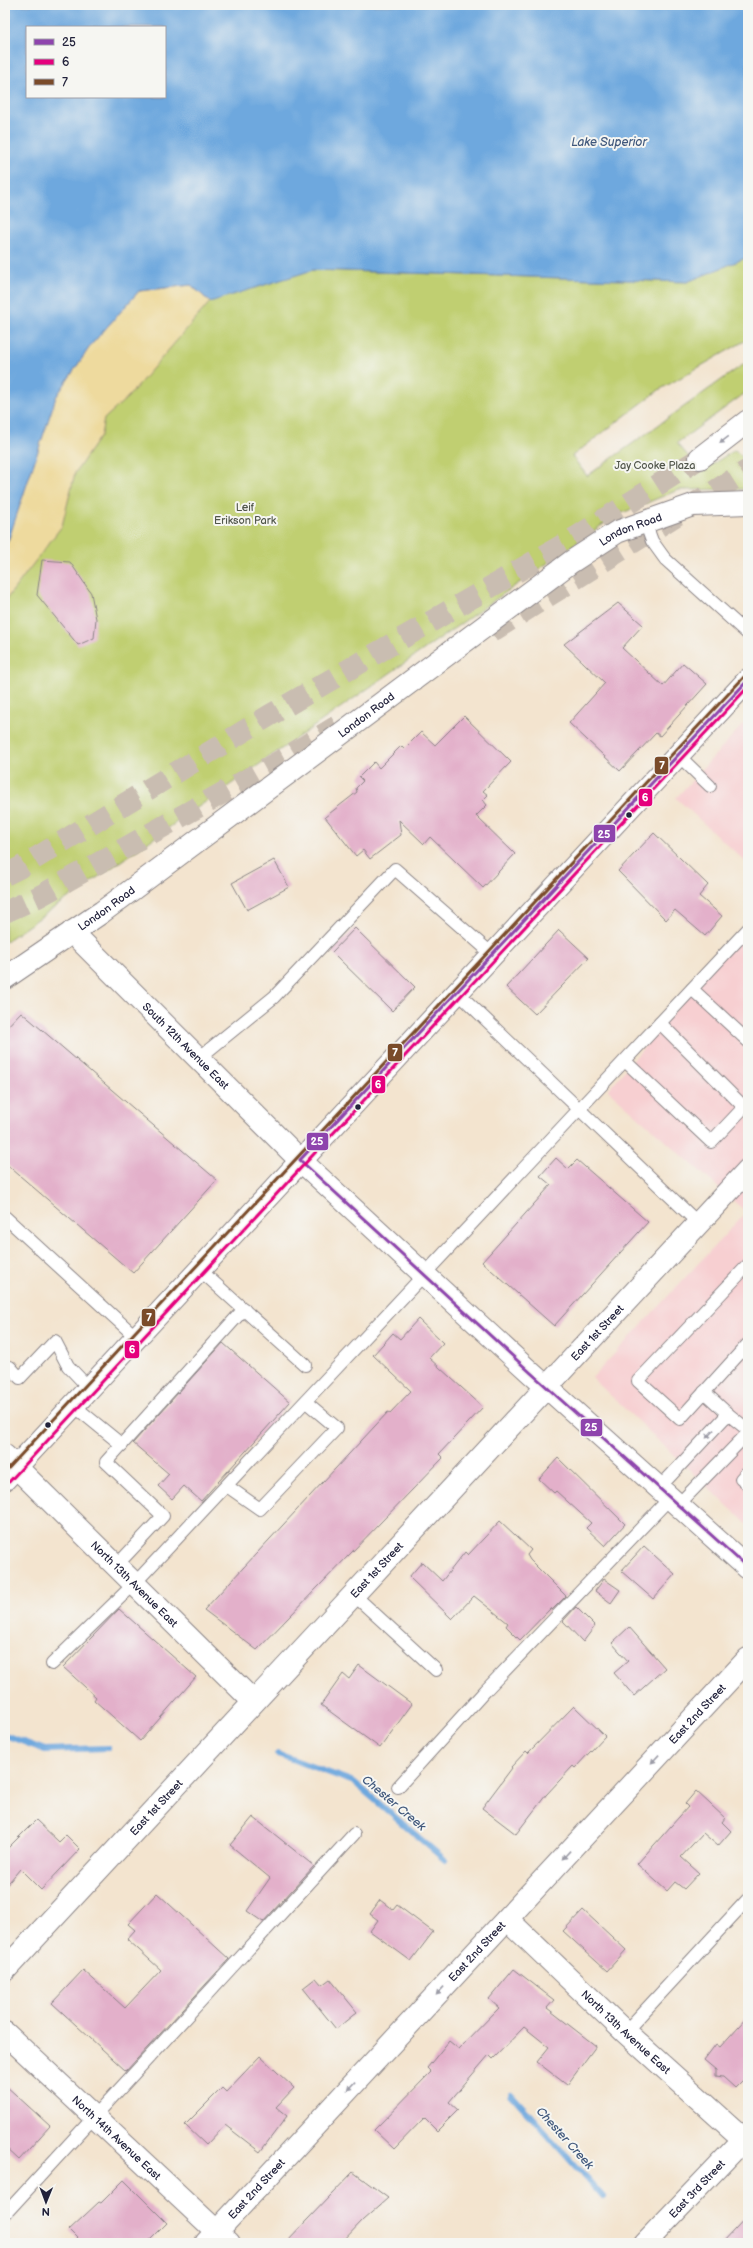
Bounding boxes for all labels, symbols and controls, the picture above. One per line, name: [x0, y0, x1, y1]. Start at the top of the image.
legend: [26, 26, 166, 98]
text: 25: [62, 35, 76, 50]
text: 6: [62, 55, 69, 70]
text: 7: [62, 75, 68, 90]
water label: Lake Superior: [571, 135, 648, 150]
one-way arrow: [718, 435, 729, 444]
park label: Jay Cooke Plaza: [615, 459, 695, 472]
park label: Leif Erikson Park: [214, 501, 277, 527]
street label: London Road: [597, 511, 664, 549]
street label: London Road: [336, 690, 397, 740]
line badge: 7: [654, 756, 669, 775]
text: 7: [659, 759, 665, 772]
line badge: 6: [638, 788, 653, 807]
text: 6: [642, 791, 649, 804]
unlabelled marker: [624, 810, 634, 820]
line badge: 25: [593, 824, 616, 843]
text: 25: [598, 828, 611, 841]
street label: London Road: [76, 884, 138, 933]
street label: South 12th Avenue East: [140, 1000, 232, 1093]
line badge: 7: [387, 1043, 403, 1062]
text: 7: [392, 1046, 398, 1059]
line badge: 6: [371, 1075, 386, 1094]
text: 6: [375, 1078, 382, 1091]
unlabelled marker: [353, 1102, 363, 1112]
line badge: 25: [306, 1132, 329, 1151]
text: 25: [311, 1135, 324, 1148]
street label: East 1st Street: [568, 1302, 627, 1363]
line badge: 7: [141, 1308, 156, 1327]
text: 7: [146, 1311, 152, 1324]
line badge: 6: [124, 1340, 140, 1359]
text: 6: [129, 1343, 136, 1356]
line badge: 25: [580, 1418, 603, 1437]
unlabelled marker: [43, 1420, 53, 1430]
text: 25: [585, 1421, 598, 1434]
one-way arrow: [705, 1429, 714, 1439]
street label: North 13th Avenue East: [88, 1539, 181, 1630]
street label: East 1st Street: [348, 1539, 406, 1601]
street label: East 2nd Street: [666, 1681, 729, 1747]
one-way arrow: [650, 1754, 659, 1765]
water label: Chester Creek: [359, 1772, 429, 1835]
street label: East 1st Street: [127, 1777, 186, 1838]
one-way arrow: [561, 1850, 571, 1860]
street label: East 2nd Street: [446, 1918, 509, 1984]
one-way arrow: [435, 1986, 444, 1996]
street label: North 13th Avenue East: [578, 1988, 673, 2077]
one-way arrow: [346, 2081, 356, 2091]
street label: North 14th Avenue East: [69, 2093, 164, 2183]
water label: Chester Creek: [533, 2104, 597, 2173]
street label: East 2nd Street: [226, 2156, 288, 2222]
street label: East 3rd Street: [666, 2157, 728, 2221]
north arrow: [26, 2182, 66, 2222]
text: N: [42, 2205, 50, 2218]

